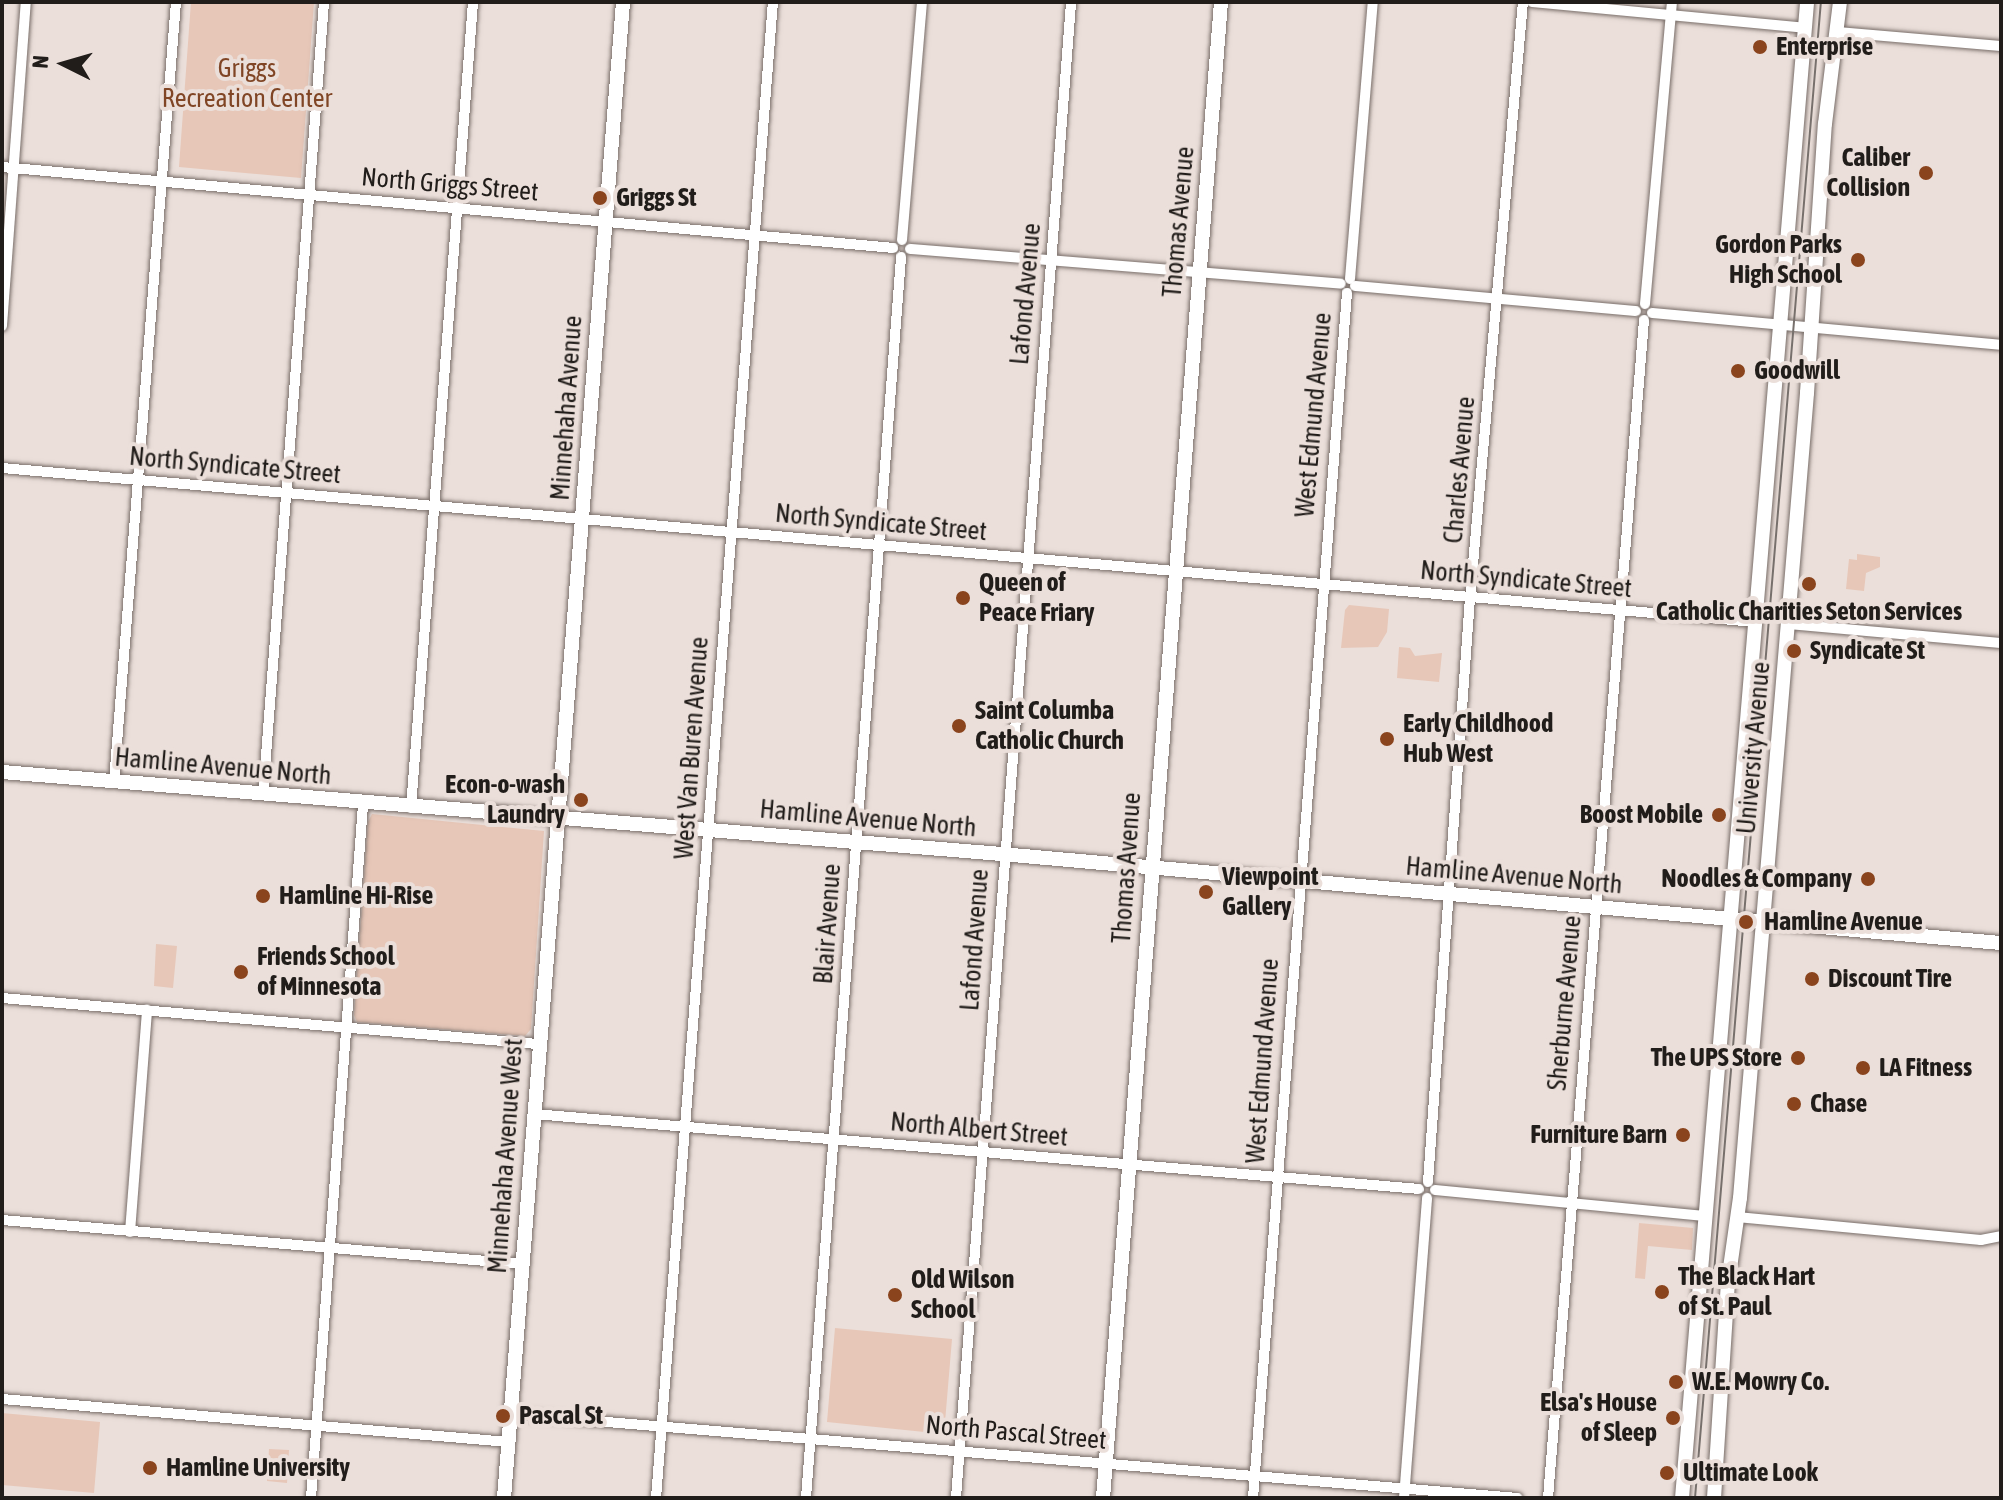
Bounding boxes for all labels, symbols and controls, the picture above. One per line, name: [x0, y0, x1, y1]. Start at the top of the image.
north arrow: [24, 24, 104, 104]
place label: Enterprise: [1776, 31, 1873, 63]
marker: Enterprise: [1751, 38, 1769, 56]
park label: Griggs Recreation Center: [162, 53, 332, 114]
text: N: [27, 54, 54, 70]
place label: Caliber Collision: [1826, 142, 1910, 204]
street label: Thomas Avenue: [1157, 145, 1201, 299]
street label: North Griggs Street: [360, 162, 540, 208]
marker: Caliber Collision: [1917, 164, 1935, 182]
place label: Griggs St: [616, 182, 696, 214]
marker: Griggs St: [591, 189, 609, 207]
street label: Lafond Avenue: [1004, 222, 1048, 366]
place label: Gordon Parks High School: [1715, 229, 1842, 290]
marker: Gordon Parks High School: [1849, 251, 1867, 269]
street label: West Edmund Avenue: [1290, 311, 1338, 519]
street label: Minnehaha Avenue: [545, 314, 589, 502]
place label: Goodwill: [1754, 355, 1840, 387]
marker: Goodwill: [1729, 362, 1747, 380]
street label: Charles Avenue: [1438, 395, 1482, 545]
street label: North Syndicate Street: [128, 441, 342, 491]
street label: North Syndicate Street: [774, 498, 988, 548]
street label: North Syndicate Street: [1419, 555, 1633, 605]
place label: Queen of Peace Friary: [979, 567, 1094, 628]
marker: Catholic Charities Seton Services: [1800, 575, 1818, 593]
marker: Queen of Peace Friary: [954, 589, 972, 607]
place label: Catholic Charities Seton Services: [1656, 596, 1962, 628]
place label: Syndicate St: [1810, 635, 1925, 667]
street label: West Van Buren Avenue: [669, 636, 715, 860]
marker: Syndicate St: [1785, 642, 1803, 660]
street label: University Avenue: [1731, 661, 1777, 835]
place label: Saint Columba Catholic Church: [975, 695, 1124, 756]
place label: Early Childhood Hub West: [1403, 708, 1553, 770]
marker: Saint Columba Catholic Church: [950, 717, 968, 735]
marker: Early Childhood Hub West: [1378, 730, 1396, 748]
street label: Hamline Avenue North: [113, 742, 333, 792]
place label: Econ-o-wash Laundry: [445, 769, 565, 830]
marker: Econ-o-wash Laundry: [572, 791, 590, 809]
street label: Thomas Avenue: [1106, 791, 1148, 945]
street label: Hamline Avenue North: [758, 794, 978, 844]
place label: Boost Mobile: [1580, 799, 1703, 831]
marker: Boost Mobile: [1710, 806, 1728, 824]
street label: Hamline Avenue North: [1404, 851, 1624, 901]
place label: Viewpoint Gallery: [1222, 861, 1318, 922]
street label: Blair Avenue: [808, 863, 848, 985]
place label: Noodles & Company: [1661, 863, 1852, 895]
street label: Lafond Avenue: [954, 868, 996, 1012]
marker: Noodles & Company: [1859, 870, 1877, 888]
place label: Hamline Hi-Rise: [279, 880, 433, 912]
marker: Viewpoint Gallery: [1197, 883, 1215, 901]
marker: Hamline Hi-Rise: [254, 887, 272, 905]
place label: Hamline Avenue: [1764, 906, 1923, 938]
marker: Hamline Avenue: [1735, 911, 1757, 933]
street label: Sherburne Avenue: [1542, 914, 1588, 1092]
place label: Friends School of Minnesota: [257, 941, 395, 1002]
street label: West Edmund Avenue: [1240, 958, 1286, 1164]
marker: Friends School of Minnesota: [232, 963, 250, 981]
place label: Discount Tire: [1828, 963, 1952, 995]
marker: Discount Tire: [1803, 970, 1821, 988]
street label: Minnehaha Avenue West: [482, 1037, 530, 1275]
place label: The UPS Store: [1651, 1042, 1782, 1074]
marker: The UPS Store: [1789, 1049, 1807, 1067]
place label: LA Fitness: [1879, 1052, 1972, 1084]
marker: LA Fitness: [1854, 1059, 1872, 1077]
place label: Chase: [1810, 1088, 1867, 1120]
marker: Chase: [1785, 1095, 1803, 1113]
street label: North Albert Street: [889, 1107, 1069, 1153]
place label: Furniture Barn: [1530, 1119, 1667, 1151]
marker: Furniture Barn: [1674, 1126, 1692, 1144]
place label: The Black Hart of St. Paul: [1678, 1261, 1815, 1322]
place label: Old Wilson School: [911, 1264, 1014, 1326]
marker: The Black Hart of St. Paul: [1653, 1283, 1671, 1301]
marker: Old Wilson School: [886, 1286, 904, 1304]
place label: W.E. Mowry Co.: [1692, 1366, 1829, 1398]
marker: W.E. Mowry Co.: [1667, 1373, 1685, 1391]
place label: Elsa's House of Sleep: [1540, 1387, 1657, 1448]
place label: Pascal St: [519, 1400, 603, 1432]
marker: Pascal St: [494, 1407, 512, 1425]
marker: Elsa's House of Sleep: [1664, 1409, 1682, 1427]
street label: North Pascal Street: [924, 1410, 1108, 1456]
place label: Hamline University: [166, 1452, 350, 1484]
place label: Ultimate Look: [1683, 1457, 1818, 1489]
marker: Hamline University: [141, 1459, 159, 1477]
marker: Ultimate Look: [1658, 1464, 1676, 1482]

